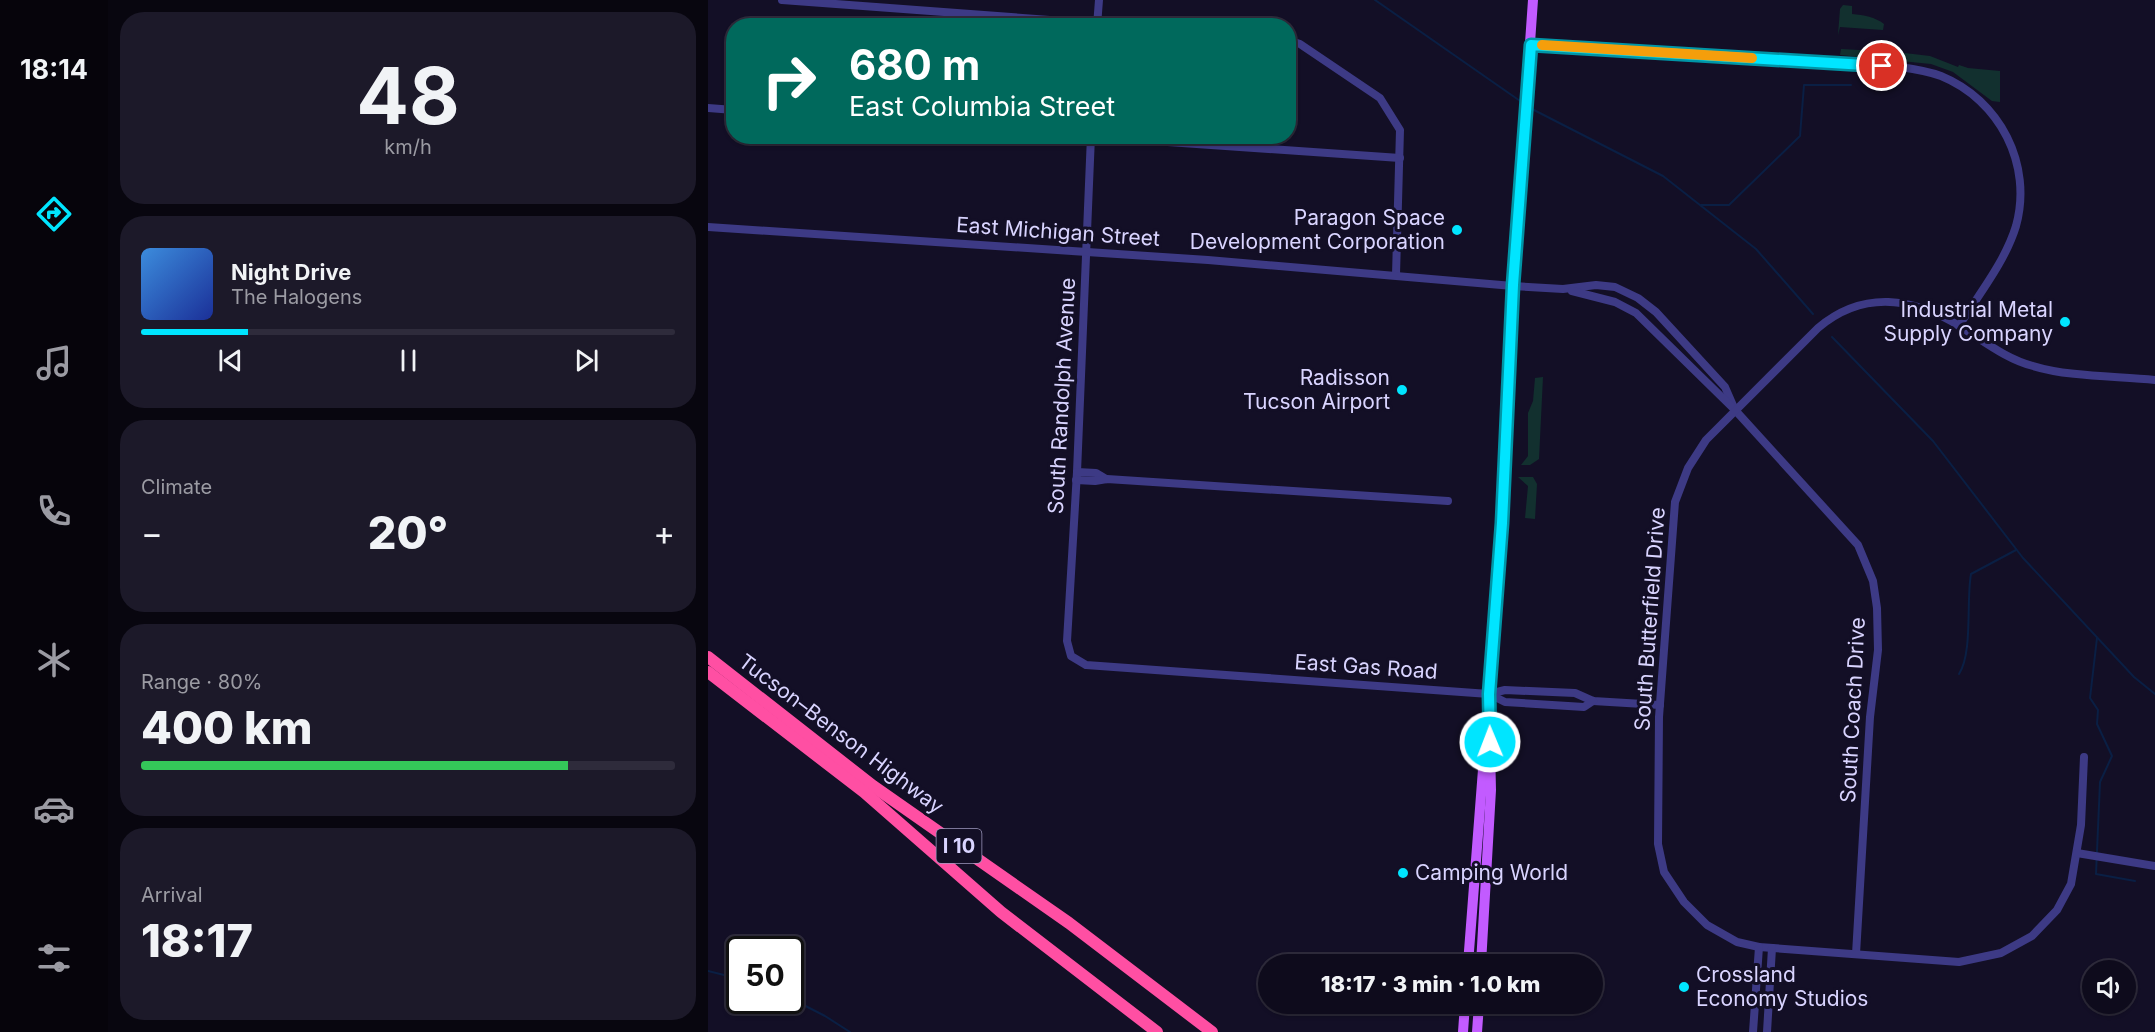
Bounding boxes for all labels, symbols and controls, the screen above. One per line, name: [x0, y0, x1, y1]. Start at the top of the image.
text: 680 m: [849, 39, 980, 90]
pin: [1856, 40, 1907, 91]
icon: right: [750, 42, 828, 120]
text: 48: [356, 48, 460, 143]
icon: arrive: [1865, 49, 1898, 82]
text: 18:14: [20, 53, 88, 86]
text: East Columbia Street: [849, 90, 1115, 123]
text: km/h: [384, 135, 432, 159]
icon: directions: [33, 193, 75, 235]
place label: Paragon Space Development Corporation: [1190, 205, 1445, 254]
street label: East Michigan Street: [955, 212, 1161, 251]
marker: Paragon Space Development Corporation: [1450, 223, 1464, 237]
text: Night Drive: [231, 259, 351, 285]
street label: South Randolph Avenue: [1043, 277, 1080, 515]
text: The Halogens: [231, 285, 362, 309]
place label: Industrial Metal Supply Company: [1883, 297, 2053, 346]
marker: Industrial Metal Supply Company: [2058, 315, 2072, 329]
icon: music: [33, 342, 75, 384]
icon: previous: [214, 344, 247, 377]
icon: pause: [392, 344, 425, 377]
icon: next: [570, 344, 603, 377]
place label: Radisson Tucson Airport: [1243, 365, 1390, 414]
marker: Radisson Tucson Airport: [1395, 383, 1409, 397]
text: Climate: [141, 475, 212, 499]
icon: phone: [33, 490, 75, 532]
text: 20°: [368, 505, 448, 560]
street label: South Butterfield Drive: [1629, 506, 1670, 732]
text: −: [141, 513, 163, 553]
text: +: [653, 513, 675, 553]
street label: South Coach Drive: [1835, 616, 1870, 804]
icon: climate: [33, 639, 75, 681]
street label: Tucson–Benson Highway: [734, 648, 949, 819]
street label: East Gas Road: [1294, 649, 1438, 684]
text: Range · 80%: [141, 670, 262, 694]
text: 400 km: [141, 700, 313, 755]
position arrow: [1458, 710, 1522, 774]
icon: car: [33, 788, 75, 830]
road number: I 10: [936, 829, 982, 863]
place label: Camping World: [1415, 860, 1568, 885]
marker: Camping World: [1396, 866, 1410, 880]
text: Arrival: [141, 883, 203, 907]
text: 18:17: [141, 913, 253, 968]
speed limit sign: 50: [726, 936, 804, 1014]
icon: filters: [33, 937, 75, 979]
map controls: [2082, 960, 2136, 1014]
button: sound: [2082, 960, 2136, 1014]
place label: Crossland Economy Studios: [1696, 962, 1868, 1011]
text: 18:17 · 3 min · 1.0 km: [1321, 971, 1540, 997]
marker: Crossland Economy Studios: [1677, 980, 1691, 994]

